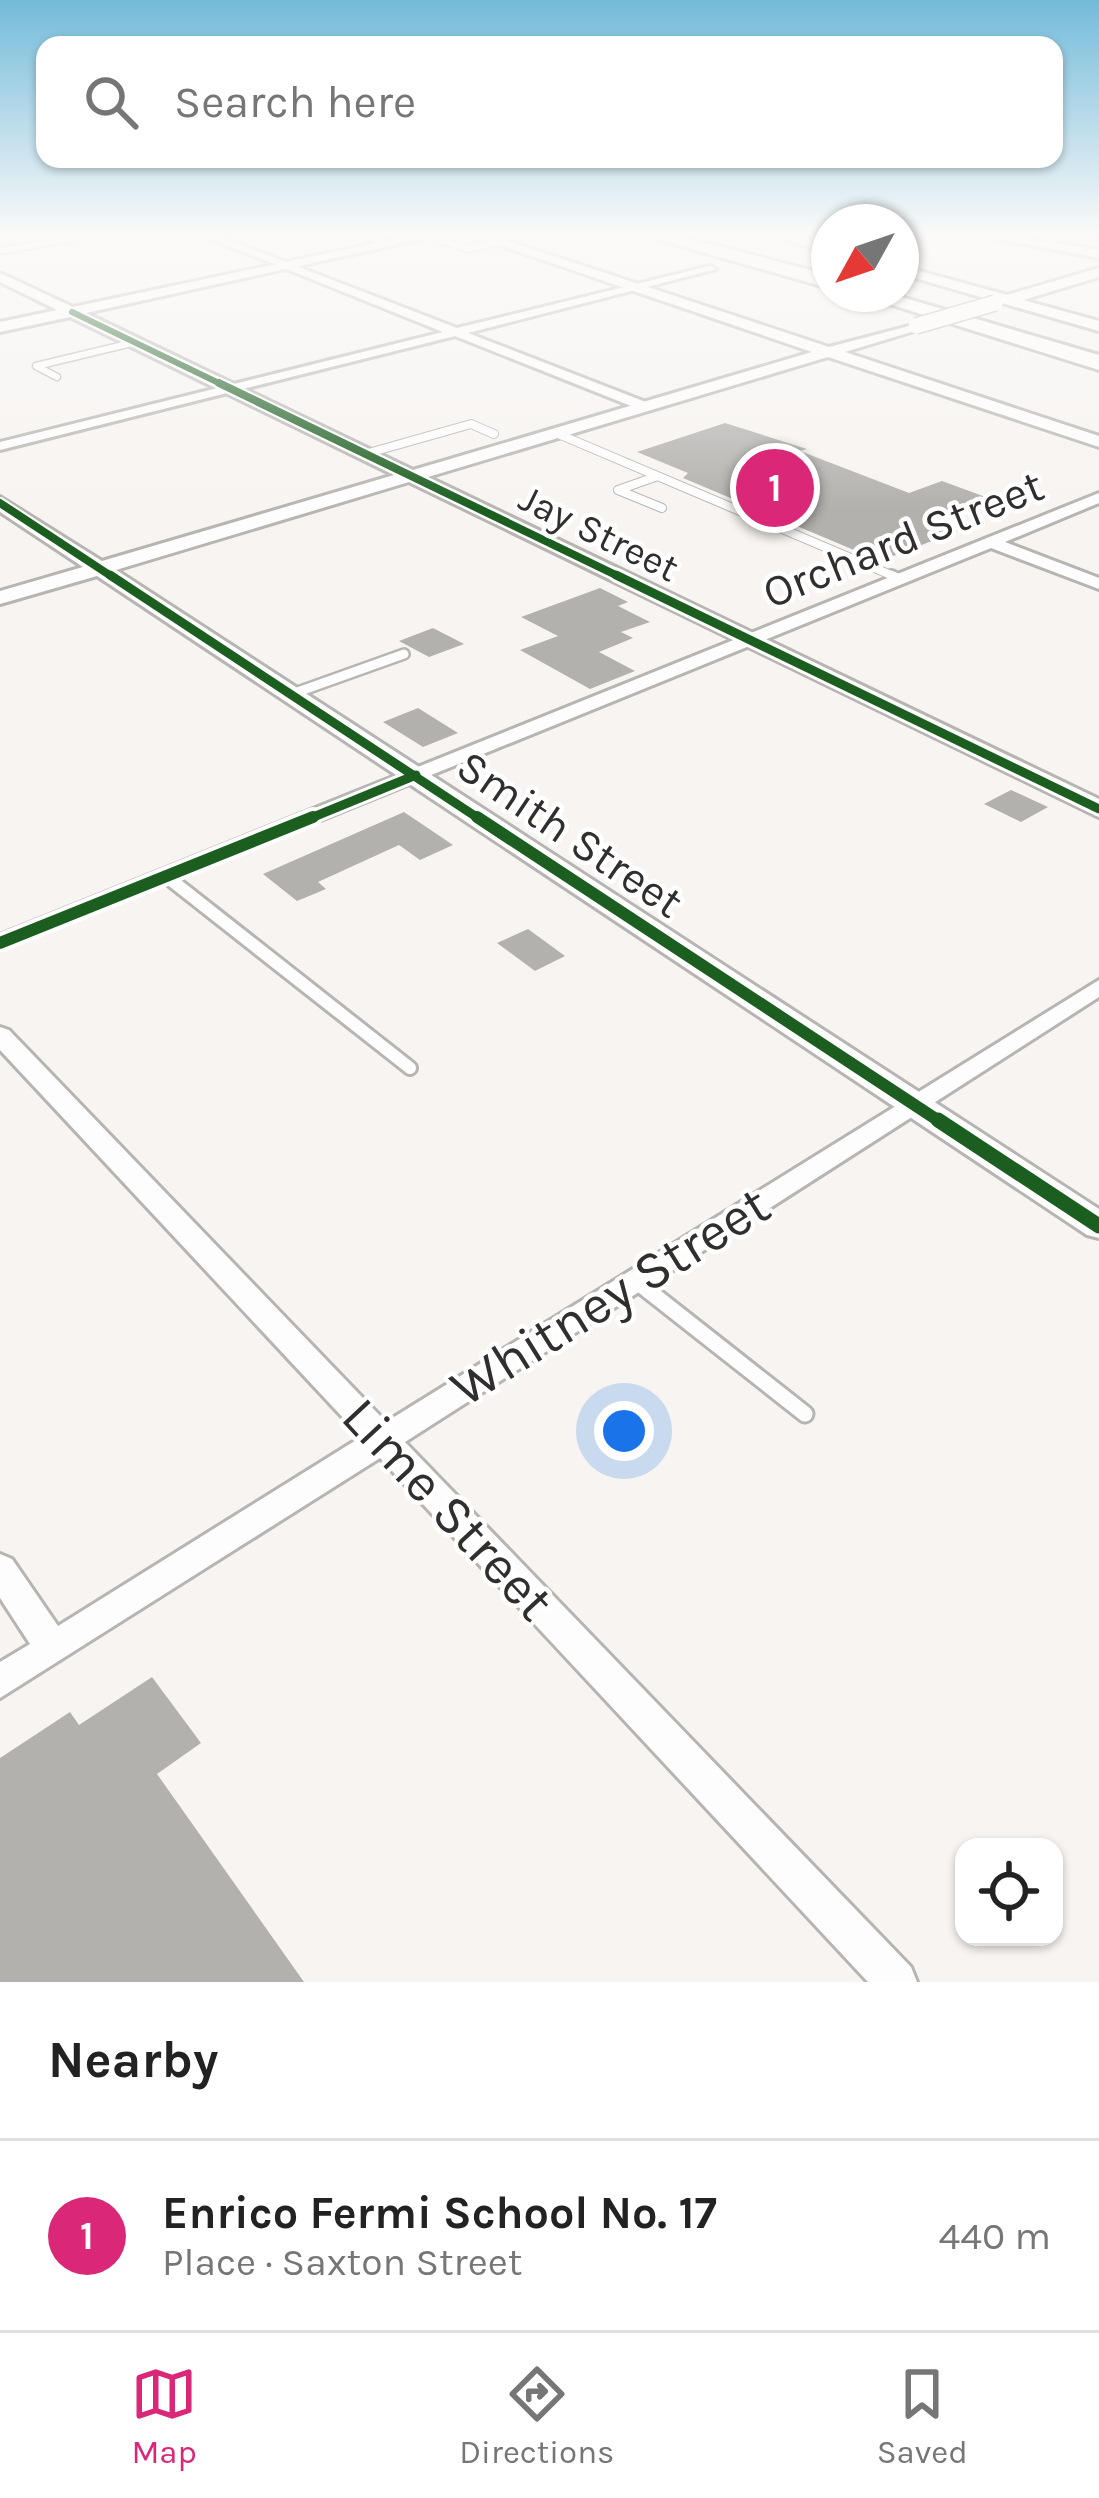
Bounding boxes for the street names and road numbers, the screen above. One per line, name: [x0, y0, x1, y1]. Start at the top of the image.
street label: Orchard Street: [755, 459, 1051, 619]
street label: Jay Street: [512, 475, 686, 591]
street label: Smith Street: [447, 739, 693, 929]
street label: Whitney Street: [439, 1172, 781, 1420]
street label: Lime Street: [329, 1385, 567, 1633]

